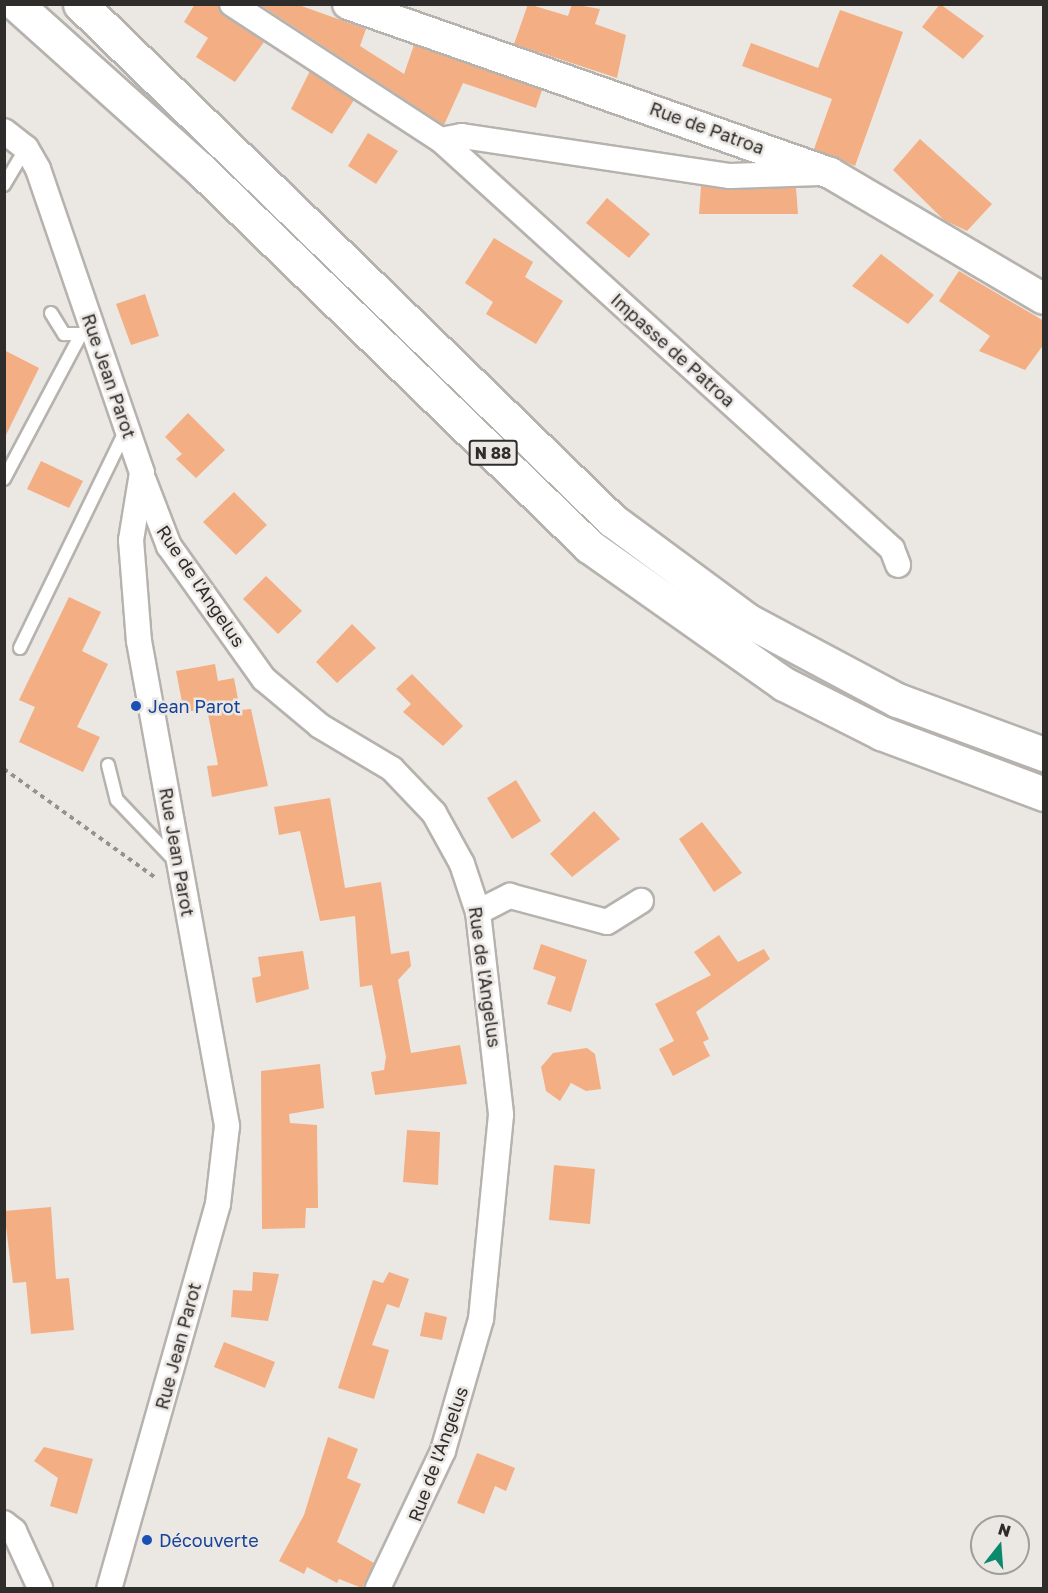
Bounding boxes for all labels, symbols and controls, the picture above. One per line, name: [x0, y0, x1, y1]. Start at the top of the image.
street label: Rue de Patroa: [647, 97, 767, 159]
street label: Impasse de Patroa: [607, 289, 739, 411]
street label: Rue Jean Parot: [78, 311, 140, 441]
road number: N 88: [468, 440, 518, 466]
street label: Rue de l'Angelus: [152, 521, 250, 651]
place label: Jean Parot: [148, 695, 241, 717]
marker: Jean Parot: [129, 699, 143, 713]
street label: Rue Jean Parot: [155, 786, 199, 918]
street label: Rue de l'Angelus: [464, 905, 506, 1049]
street label: Rue Jean Parot: [151, 1280, 205, 1412]
street label: Rue de l'Angelus: [404, 1384, 472, 1524]
north arrow: [970, 1515, 1030, 1575]
text: N: [996, 1518, 1013, 1541]
place label: Découverte: [159, 1529, 259, 1551]
marker: Découverte: [140, 1533, 154, 1547]

